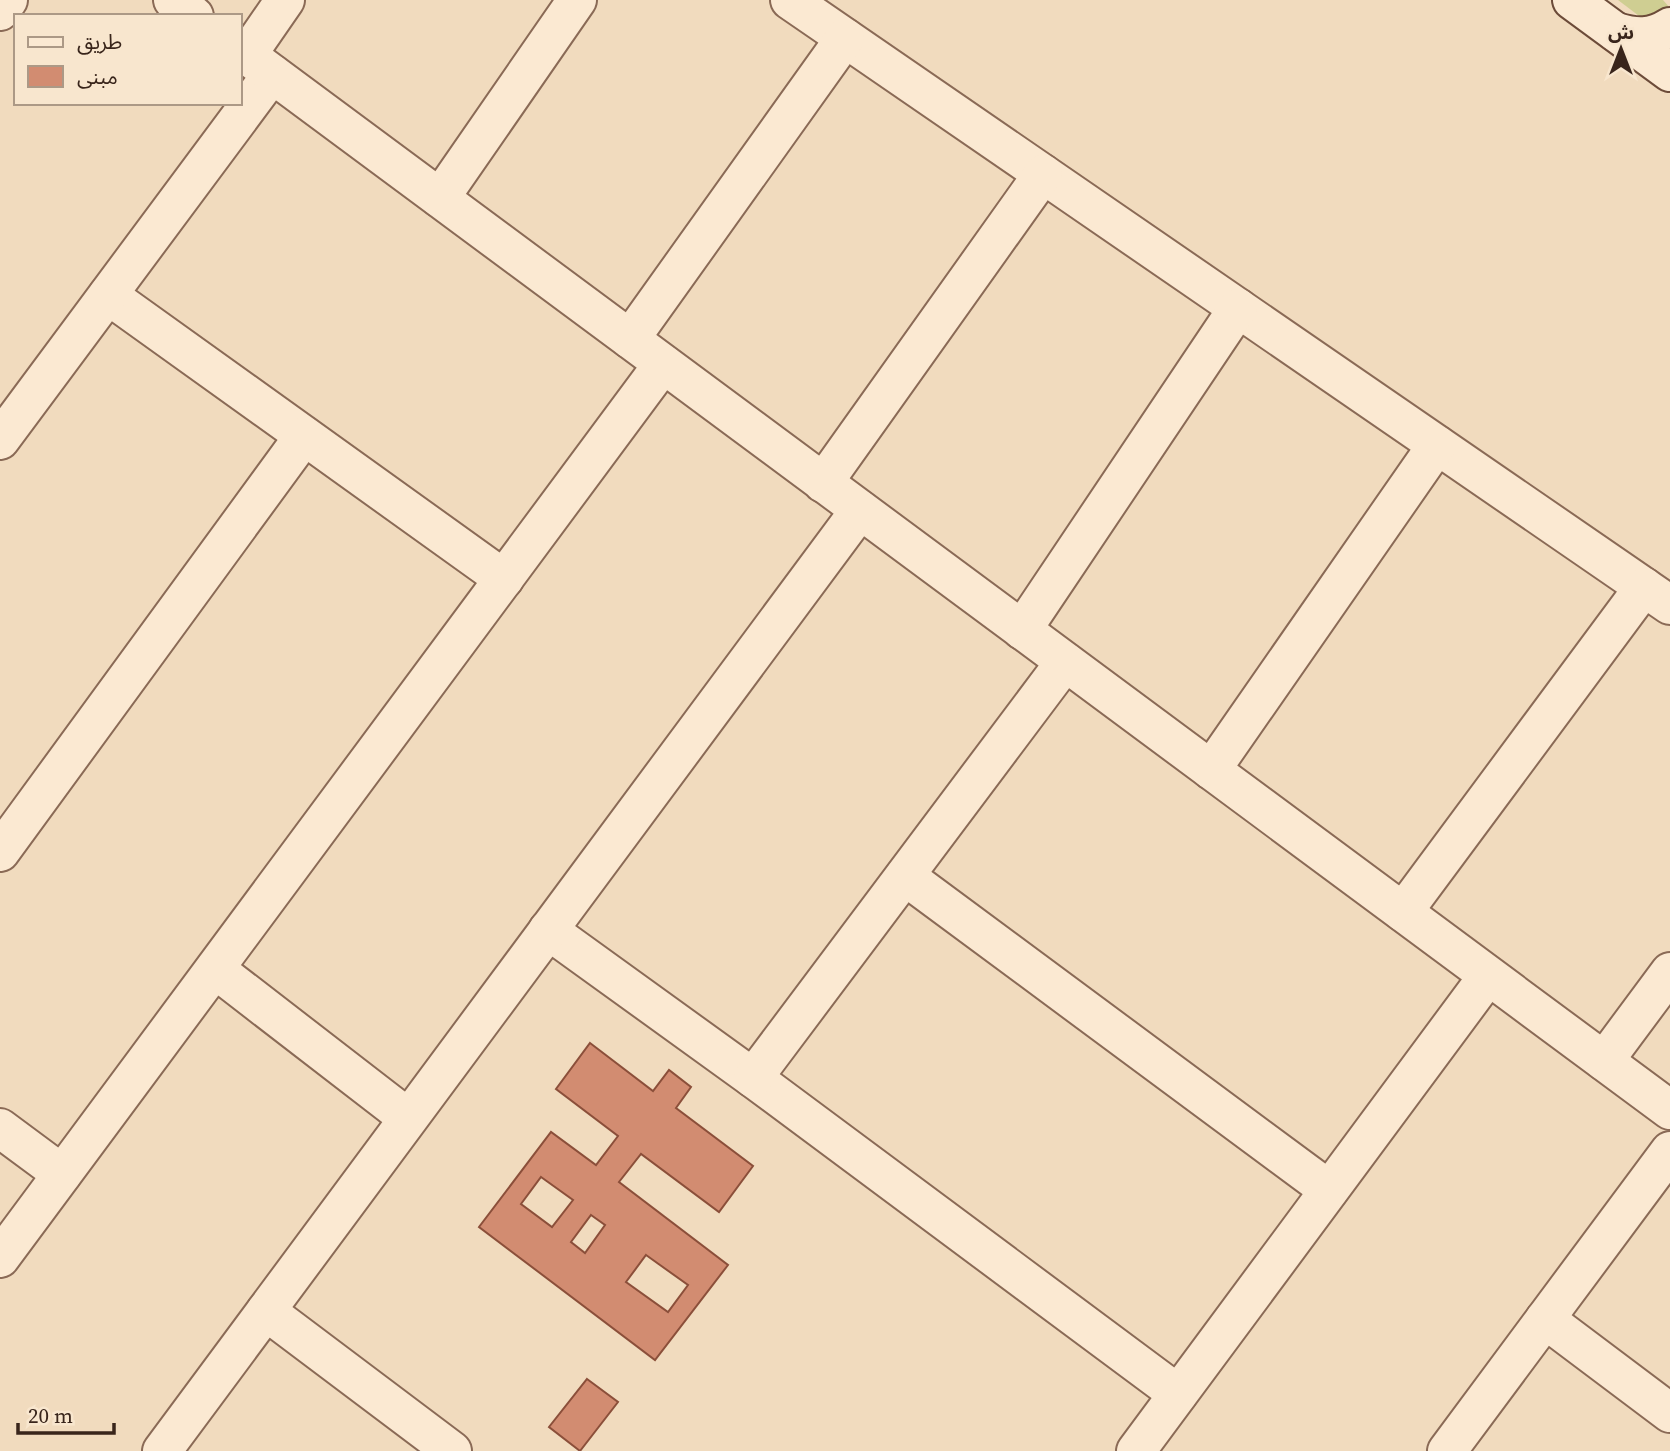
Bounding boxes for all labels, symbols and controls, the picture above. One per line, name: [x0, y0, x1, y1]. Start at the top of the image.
legend: [14, 14, 242, 105]
north arrow: [1586, 14, 1656, 84]
text: ش: [1608, 19, 1634, 45]
text: طريق: [77, 27, 122, 56]
text: مبنى: [77, 62, 118, 91]
scale bar: [18, 1392, 114, 1436]
text: 20 m: [28, 1401, 73, 1430]

